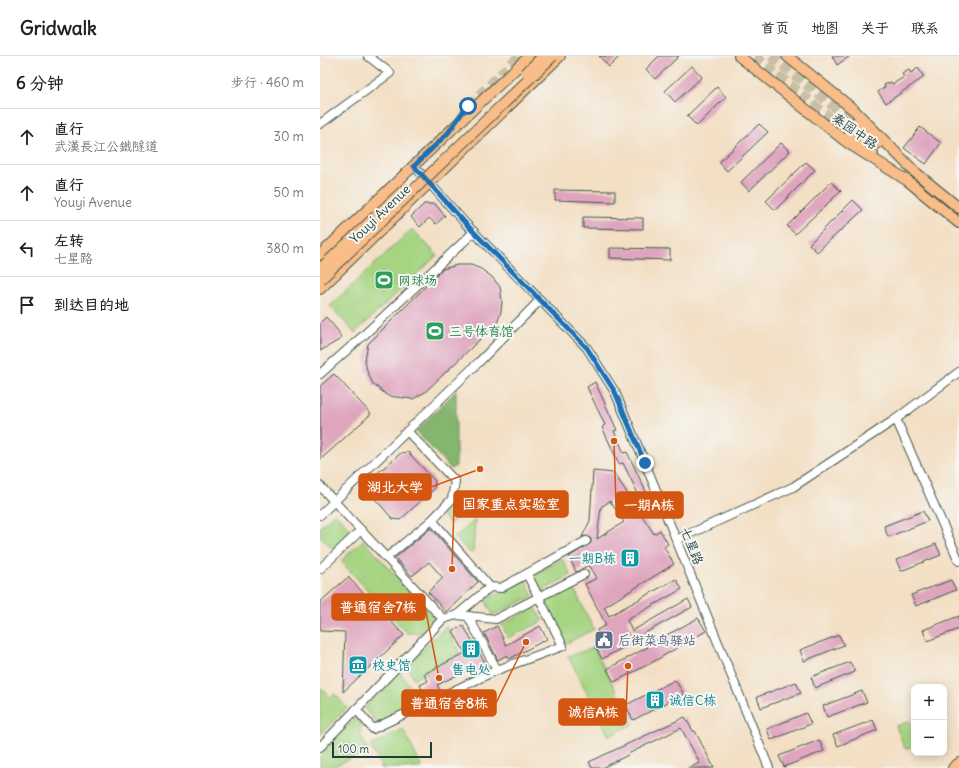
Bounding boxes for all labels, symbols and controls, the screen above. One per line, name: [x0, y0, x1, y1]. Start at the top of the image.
text: Gridwalk: [20, 16, 97, 40]
text: 首页: [761, 19, 789, 37]
text: 地图: [811, 19, 839, 37]
text: 关于: [861, 19, 889, 37]
text: 联系: [911, 19, 939, 37]
text: 6 分钟: [16, 72, 64, 94]
text: 步行 · 460 m: [231, 74, 304, 91]
route start: [459, 97, 477, 115]
street label: 秦园中路: [829, 109, 881, 153]
text: 直行: [54, 119, 84, 138]
icon: ahead: [16, 126, 38, 148]
text: 30 m: [274, 128, 304, 145]
text: 武漢長江公鐵隧道: [54, 138, 158, 155]
text: 直行: [54, 175, 84, 194]
street label: Youyi Avenue: [346, 181, 414, 247]
icon: ahead: [16, 182, 38, 204]
text: 50 m: [273, 184, 304, 201]
text: Youyi Avenue: [54, 194, 132, 211]
text: 左转: [54, 231, 84, 250]
icon: left: [16, 238, 38, 260]
text: 380 m: [266, 240, 304, 257]
text: 七星路: [54, 250, 93, 267]
sports icon: 网球场: [373, 269, 395, 291]
place label: 网球场: [398, 272, 437, 289]
icon: arrive: [16, 294, 38, 316]
text: 到达目的地: [54, 295, 129, 314]
sports icon: 三号体育馆: [424, 320, 446, 342]
place label: 三号体育馆: [449, 323, 514, 340]
route end: [636, 454, 654, 472]
callout: 湖北大学: [359, 474, 431, 500]
text: 湖北大学: [367, 478, 423, 496]
callout: 国家重点实验室: [454, 491, 568, 517]
callout: 一期A栋: [616, 492, 683, 518]
text: 国家重点实验室: [462, 495, 560, 513]
text: 一期A栋: [624, 496, 675, 514]
street label: 七星路: [677, 525, 707, 567]
building icon: 一期B栋: [619, 547, 641, 569]
place label: 一期B栋: [568, 550, 616, 567]
callout: 普通宿舍7栋: [332, 594, 425, 620]
text: 普通宿舍7栋: [340, 598, 416, 616]
public building icon: 后街菜鸟驿站: [593, 629, 615, 651]
place label: 后街菜鸟驿站: [618, 632, 696, 649]
building icon: 售电处: [460, 638, 482, 660]
museum icon: 校史馆: [347, 654, 369, 676]
place label: 校史馆: [372, 657, 411, 674]
place label: 售电处: [451, 661, 491, 678]
map controls: [911, 684, 947, 756]
button: +: [911, 684, 947, 720]
building icon: 诚信C栋: [644, 689, 666, 711]
callout: 普通宿舍8栋: [402, 690, 496, 716]
place label: 诚信C栋: [669, 692, 717, 709]
text: 普通宿舍8栋: [410, 694, 488, 712]
callout: 诚信A栋: [559, 699, 626, 725]
text: 诚信A栋: [568, 703, 619, 721]
button: −: [911, 720, 947, 756]
scale bar: [332, 740, 432, 759]
text: 100 m: [338, 742, 369, 756]

